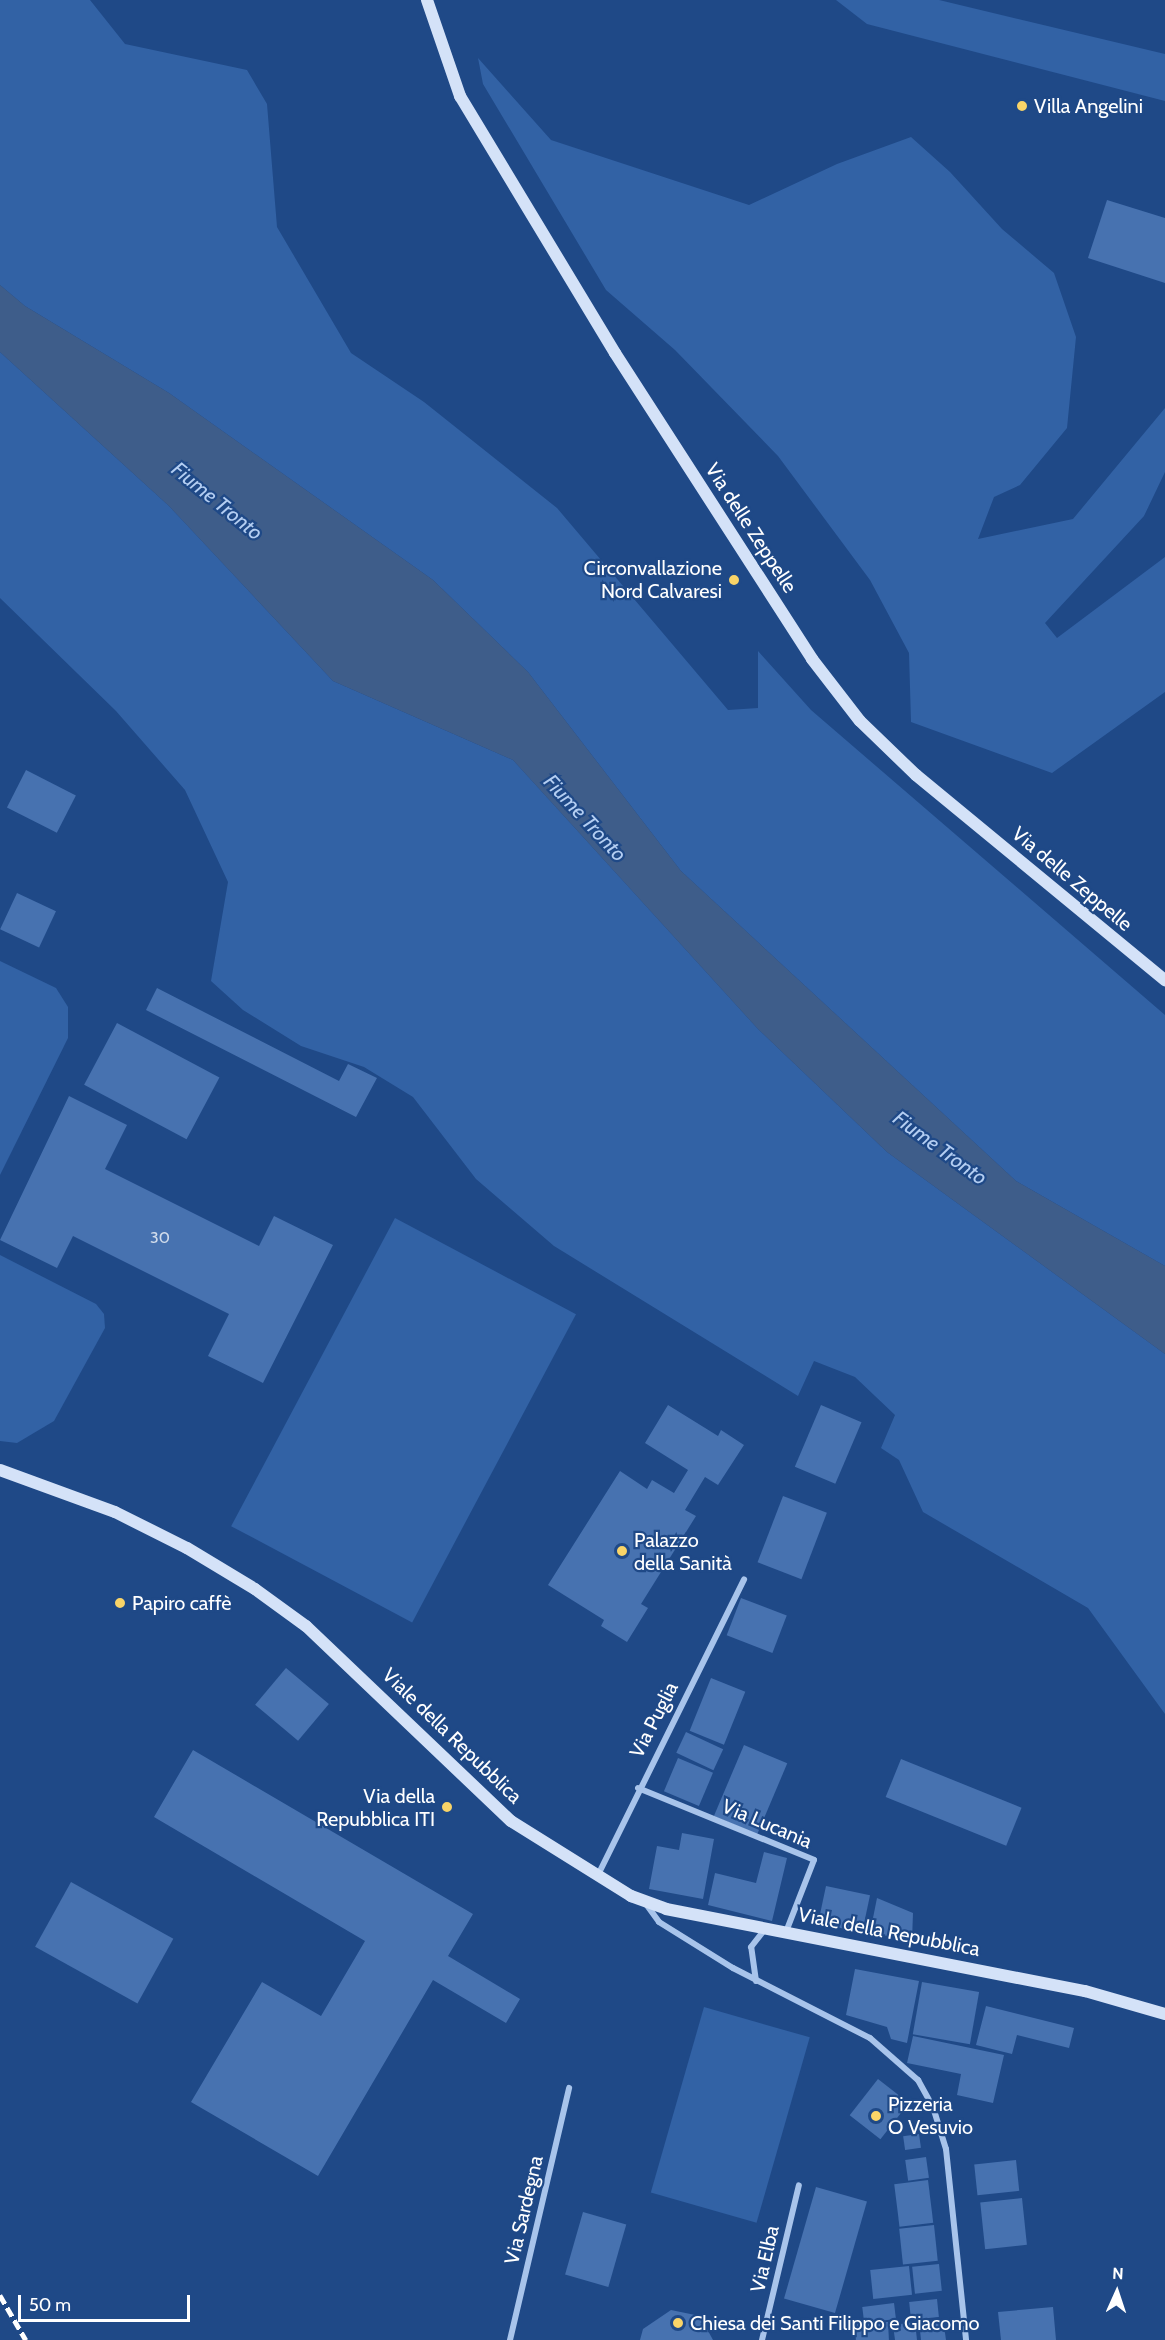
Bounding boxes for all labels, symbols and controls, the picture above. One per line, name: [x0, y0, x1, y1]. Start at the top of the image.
place label: Villa Angelini: [1034, 94, 1143, 118]
marker: Villa Angelini: [1015, 99, 1029, 113]
water label: Fiume Tronto: [166, 457, 268, 545]
street label: Via delle Zeppelle: [700, 459, 802, 597]
place label: Circonvallazione Nord Calvaresi: [583, 556, 722, 603]
marker: Circonvallazione Nord Calvaresi: [727, 573, 741, 587]
water label: Fiume Tronto: [538, 769, 632, 867]
street label: Via delle Zeppelle: [1007, 822, 1137, 936]
water label: Fiume Tronto: [888, 1106, 992, 1190]
house number: 30: [150, 1228, 170, 1248]
place label: Palazzo della Sanità: [634, 1528, 732, 1575]
marker: Palazzo della Sanità: [615, 1544, 629, 1558]
place label: Papiro caffè: [132, 1591, 232, 1615]
marker: Papiro caffè: [113, 1596, 127, 1610]
street label: Viale della Repubblica: [377, 1663, 527, 1809]
street label: Via Puglia: [625, 1678, 683, 1762]
place label: Via della Repubblica ITI: [316, 1784, 435, 1831]
street label: Via Lucania: [718, 1794, 816, 1854]
marker: Via della Repubblica ITI: [440, 1800, 454, 1814]
street label: Viale della Repubblica: [796, 1903, 982, 1961]
place label: Pizzeria O Vesuvio: [888, 2092, 973, 2139]
marker: Pizzeria O Vesuvio: [869, 2109, 883, 2123]
street label: Via Sardegna: [500, 2153, 548, 2267]
street label: Via Elba: [746, 2223, 784, 2295]
north arrow: [1087, 2262, 1147, 2322]
text: N: [1112, 2264, 1124, 2283]
scale bar: [21, 2283, 194, 2321]
text: 50 m: [29, 2294, 71, 2316]
place label: Chiesa dei Santi Filippo e Giacomo: [690, 2311, 980, 2335]
marker: Chiesa dei Santi Filippo e Giacomo: [671, 2316, 685, 2330]

